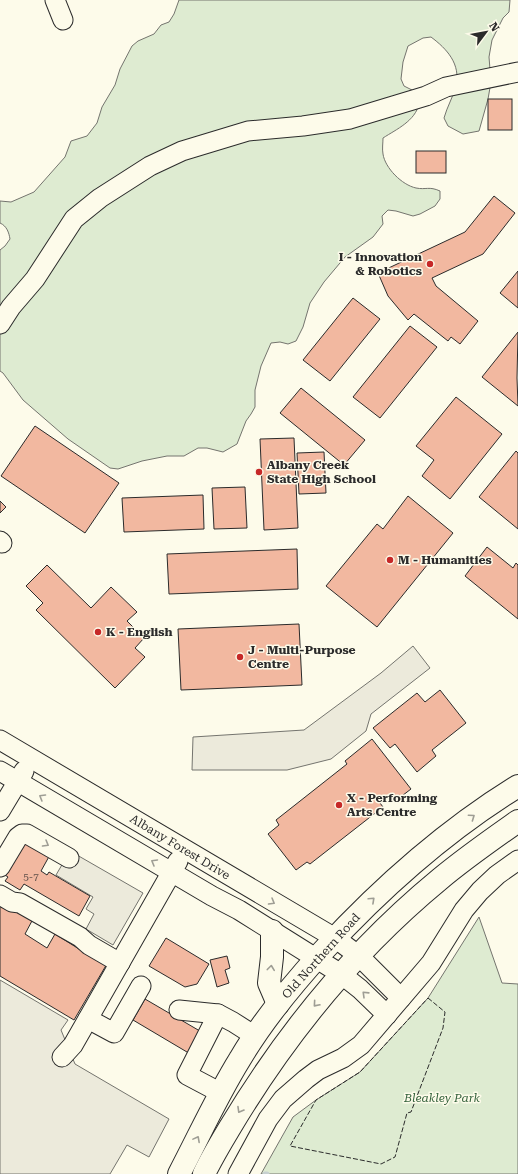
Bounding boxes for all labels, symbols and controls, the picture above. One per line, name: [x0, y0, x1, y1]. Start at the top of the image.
north arrow: [466, 12, 506, 52]
text: N: [486, 20, 502, 34]
place label: I - Innovation & Robotics: [339, 250, 422, 278]
marker: I - Innovation & Robotics: [425, 259, 435, 269]
place label: Albany Creek State High School: [267, 458, 376, 486]
marker: Albany Creek State High School: [254, 467, 264, 477]
place label: M - Humanities: [398, 553, 492, 567]
marker: M - Humanities: [385, 555, 395, 565]
place label: K - English: [106, 625, 173, 639]
marker: K - English: [93, 627, 103, 637]
place label: J - Multi-Purpose Centre: [248, 643, 356, 671]
marker: J - Multi-Purpose Centre: [235, 652, 245, 662]
place label: X - Performing Arts Centre: [347, 791, 438, 819]
one-way arrow: [39, 794, 46, 801]
marker: X - Performing Arts Centre: [334, 800, 344, 810]
street label: Albany Forest Drive: [127, 812, 233, 883]
one-way arrow: [467, 815, 474, 822]
one-way arrow: [42, 840, 49, 847]
one-way arrow: [151, 860, 158, 867]
house number: 5-7: [23, 871, 39, 882]
one-way arrow: [268, 897, 275, 904]
one-way arrow: [367, 897, 375, 905]
street label: Old Northern Road: [279, 910, 363, 1002]
one-way arrow: [266, 965, 275, 971]
one-way arrow: [362, 991, 370, 999]
one-way arrow: [313, 999, 320, 1007]
park label: Bleakley Park: [403, 1091, 480, 1105]
one-way arrow: [238, 1106, 245, 1113]
one-way arrow: [192, 1136, 200, 1144]

